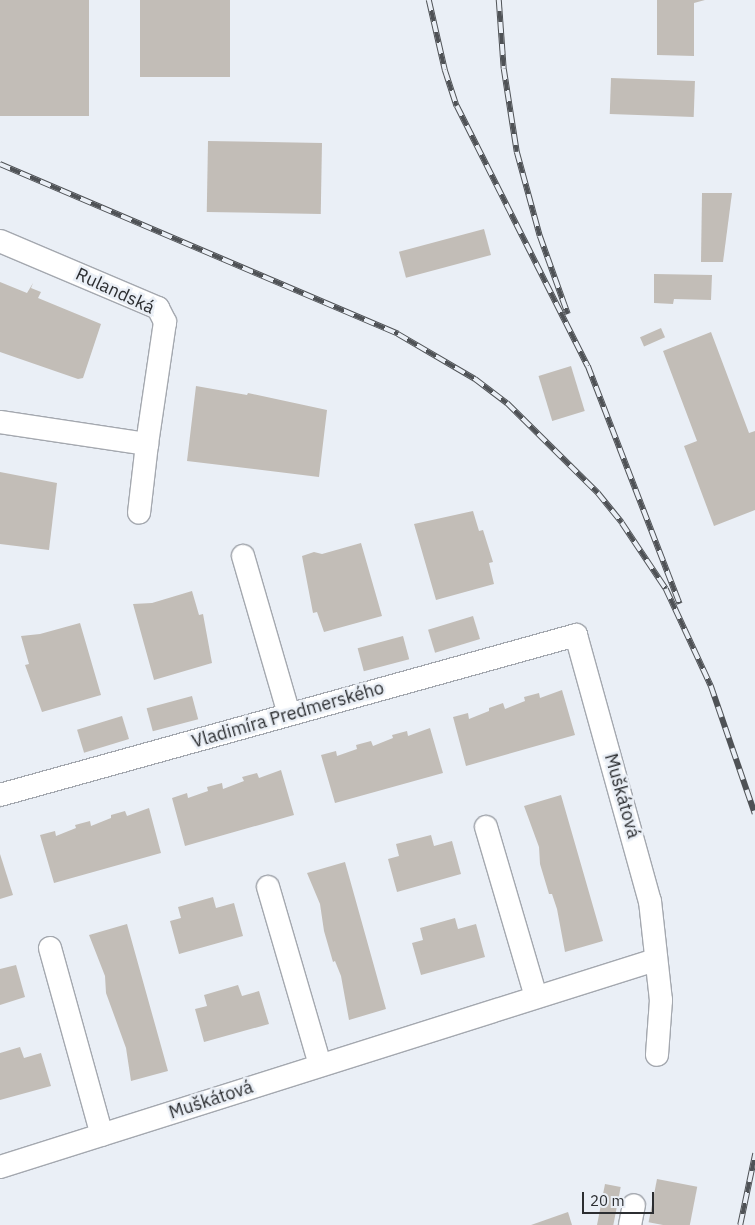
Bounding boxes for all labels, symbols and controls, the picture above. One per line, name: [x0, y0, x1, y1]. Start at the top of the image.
street label: Rulandská: [72, 263, 158, 319]
street label: Vladimíra Predmerského: [189, 677, 387, 753]
street label: Muškátová: [600, 751, 644, 841]
street label: Muškátová: [166, 1076, 256, 1124]
scale bar: [585, 1182, 658, 1214]
text: 20 m: [590, 1191, 625, 1210]

